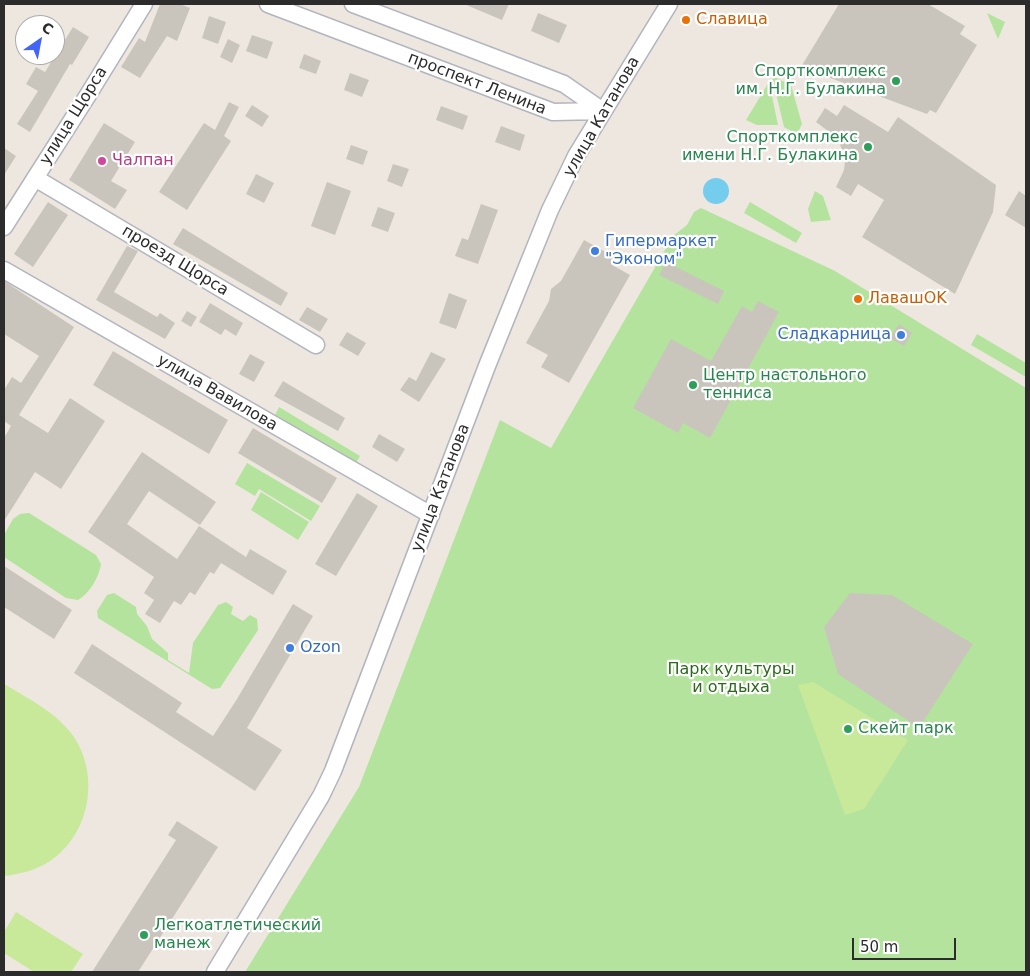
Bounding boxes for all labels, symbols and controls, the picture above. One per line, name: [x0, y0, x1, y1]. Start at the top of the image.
place label: Славица: [696, 10, 768, 30]
marker: Славица: [680, 14, 692, 26]
north arrow: [15, 15, 65, 65]
text: С: [39, 19, 56, 38]
street label: проспект Ленина: [405, 49, 549, 119]
street label: улица Катанова: [560, 53, 644, 181]
place label: Спорткомплекс им. Н.Г. Булакина: [736, 62, 886, 100]
street label: улица Щорса: [36, 63, 112, 169]
marker: Спорткомплекс им. Н.Г. Булакина: [890, 75, 902, 87]
place label: Спорткомплекс имени Н.Г. Булакина: [682, 128, 858, 166]
marker: Спорткомплекс имени Н.Г. Булакина: [862, 141, 874, 153]
place label: Чалпан: [112, 151, 174, 171]
marker: Чалпан: [96, 155, 108, 167]
street label: проезд Щорса: [118, 222, 232, 300]
place label: Гипермаркет "Эконом": [605, 232, 716, 270]
marker: Гипермаркет "Эконом": [589, 245, 601, 257]
place label: ЛавашOK: [868, 289, 947, 309]
marker: ЛавашOK: [852, 293, 864, 305]
place label: Сладкарница: [778, 325, 891, 345]
marker: Сладкарница: [895, 329, 907, 341]
street label: улица Вавилова: [153, 351, 281, 435]
place label: Центр настольного тенниса: [703, 366, 867, 404]
marker: Центр настольного тенниса: [687, 379, 699, 391]
street label: улица Катанова: [408, 421, 474, 555]
place label: Ozon: [300, 638, 341, 658]
marker: Ozon: [284, 642, 296, 654]
park label: Парк культуры и отдыха: [667, 660, 795, 698]
place label: Скейт парк: [858, 719, 954, 739]
marker: Скейт парк: [842, 723, 854, 735]
place label: Легкоатлетический манеж: [154, 916, 321, 954]
scale bar: [855, 928, 959, 960]
marker: Легкоатлетический манеж: [138, 929, 150, 941]
text: 50 m: [860, 938, 898, 956]

